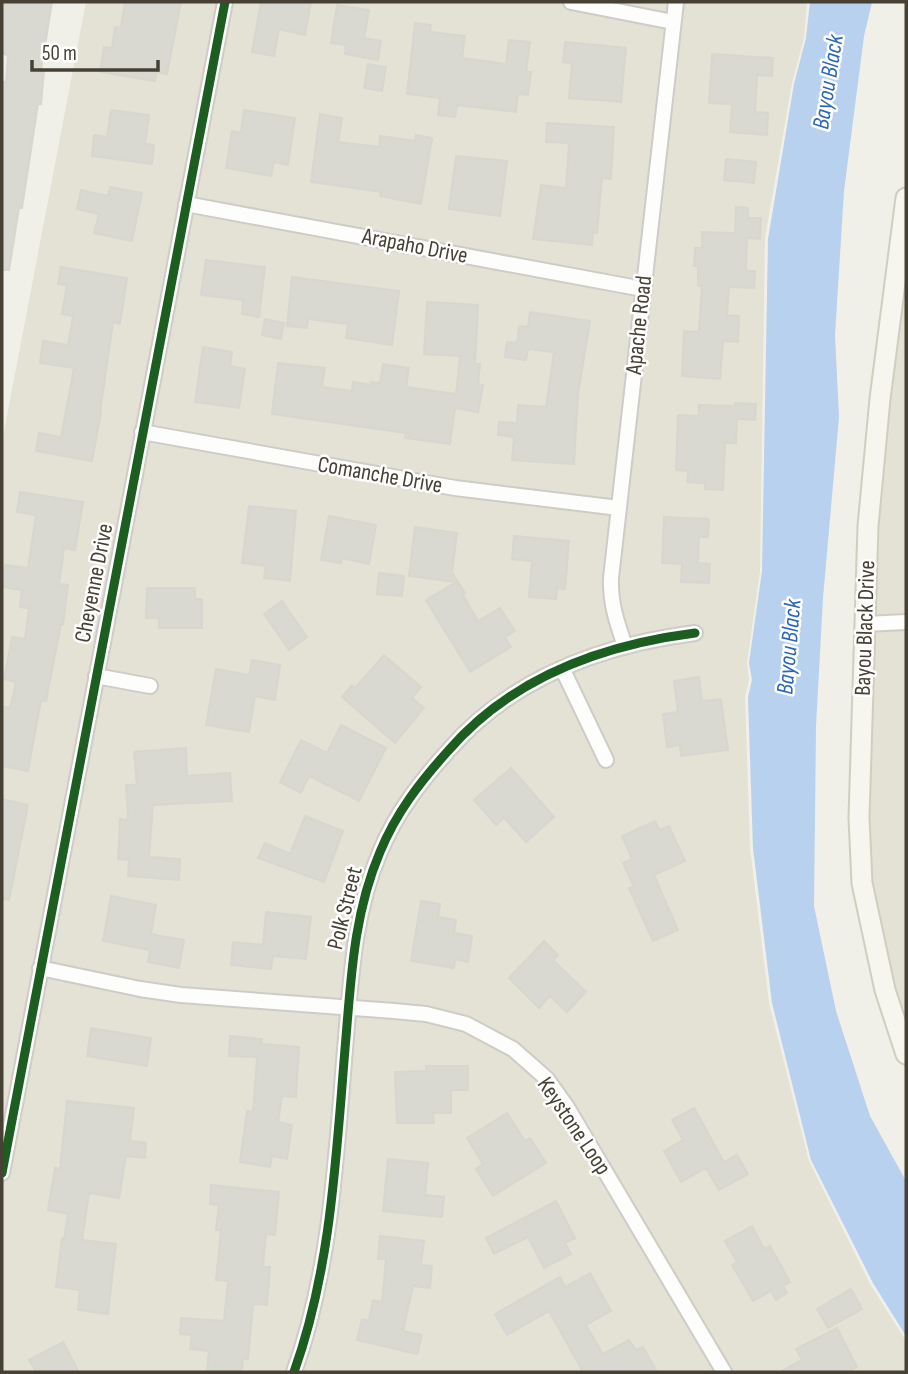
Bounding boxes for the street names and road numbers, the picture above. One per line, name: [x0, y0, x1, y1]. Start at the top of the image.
street label: Arapaho Drive: [359, 222, 470, 270]
street label: Apache Road: [620, 274, 658, 377]
street label: Comanche Drive: [315, 450, 445, 500]
street label: Cheyenne Drive: [69, 521, 119, 645]
street label: Bayou Black Drive: [849, 560, 881, 696]
street label: Polk Street: [321, 864, 369, 952]
street label: Keystone Loop: [531, 1072, 617, 1180]

